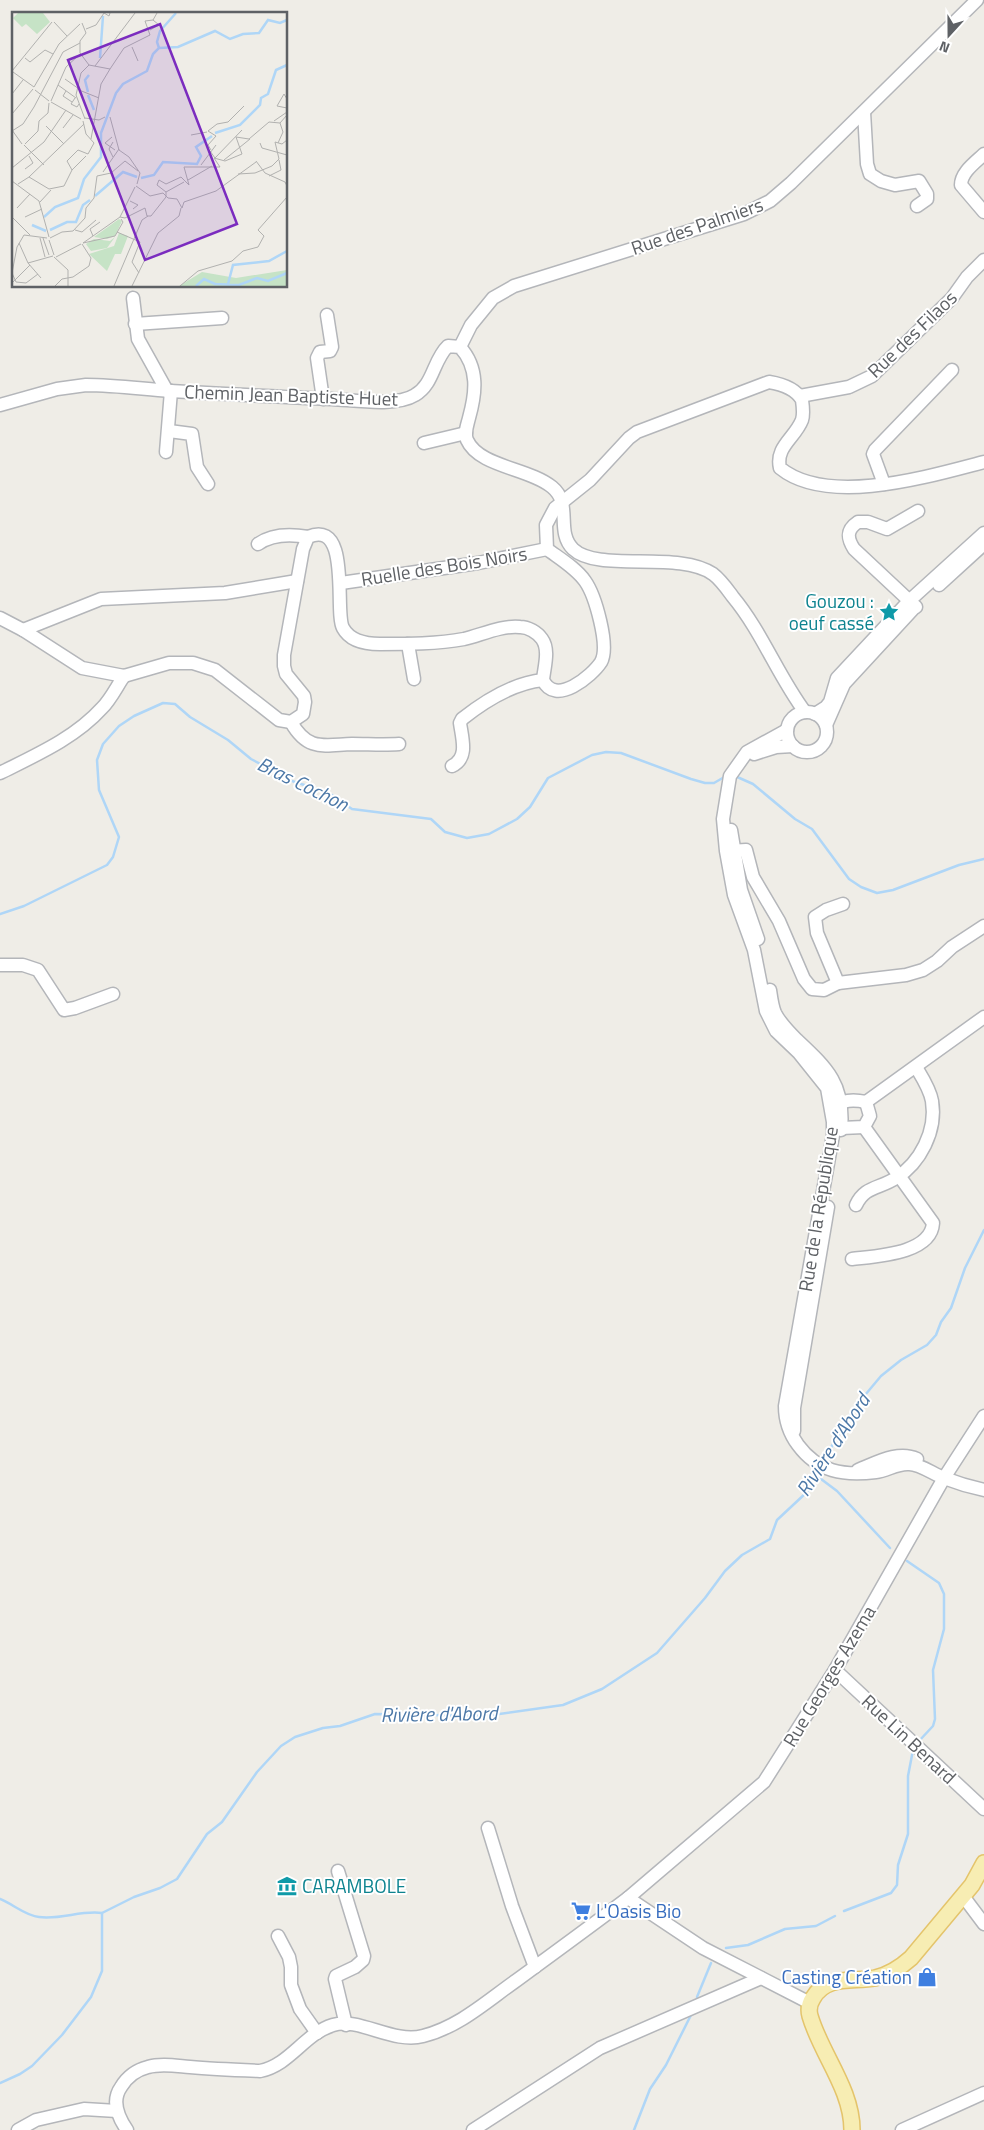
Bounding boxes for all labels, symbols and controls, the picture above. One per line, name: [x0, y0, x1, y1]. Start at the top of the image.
north arrow: [924, 10, 974, 60]
inset map: [12, 12, 288, 288]
text: N: [936, 36, 952, 59]
street label: Rue des Palmiers: [627, 189, 767, 262]
street label: Rue des Filaos: [860, 283, 963, 384]
street label: Chemin Jean Baptiste Huet: [184, 376, 399, 413]
street label: Ruelle des Bois Noirs: [359, 538, 529, 593]
place label: Gouzou : oeuf cassé: [789, 586, 874, 637]
place icon: Gouzou : oeuf cassé: [878, 601, 900, 623]
water label: Bras Cochon: [252, 748, 355, 819]
street label: Rue de la République: [790, 1124, 845, 1294]
water label: Rivière d'Abord: [788, 1386, 878, 1502]
street label: Rue Georges Azema: [775, 1599, 883, 1752]
street label: Rue Lin Benard: [855, 1687, 963, 1790]
water label: Rivière d'Abord: [380, 1697, 500, 1730]
place label: CARAMBOLE: [302, 1871, 406, 1900]
museum icon: CARAMBOLE: [276, 1875, 298, 1897]
place label: L'Oasis Bio: [596, 1896, 681, 1925]
supermarket icon: L'Oasis Bio: [570, 1900, 592, 1922]
place label: Casting Création: [782, 1962, 912, 1991]
shop icon: Casting Création: [916, 1966, 938, 1988]

